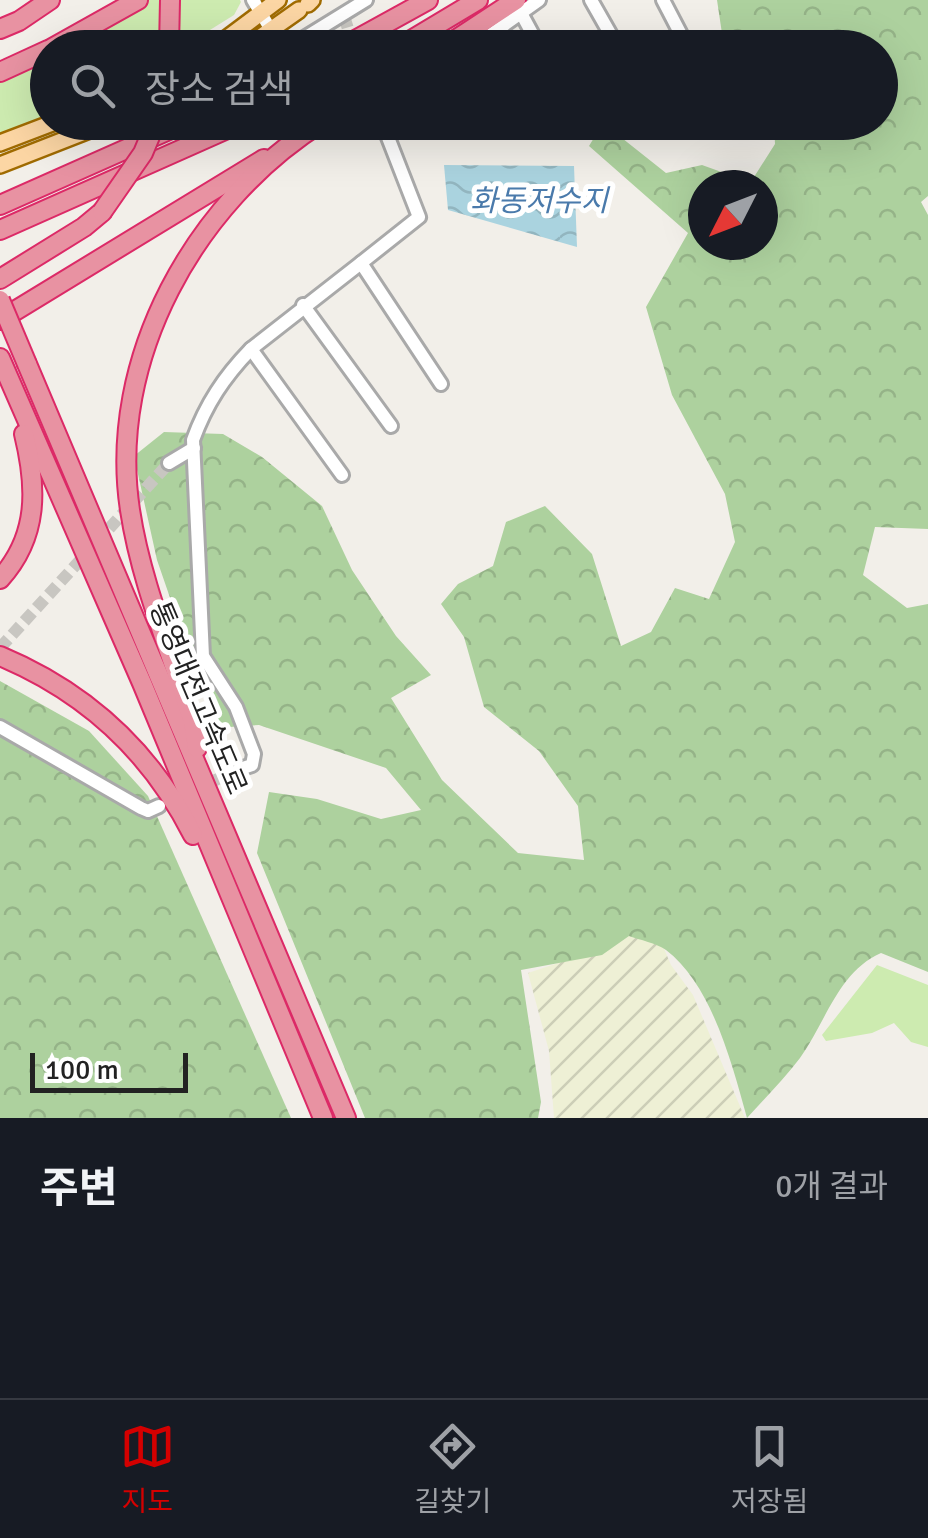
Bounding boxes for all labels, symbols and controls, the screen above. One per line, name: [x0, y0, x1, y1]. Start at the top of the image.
search box: [30, 30, 898, 140]
icon: search: [65, 58, 120, 113]
text: 장소 검색: [145, 66, 293, 113]
north arrow: [688, 170, 778, 260]
water label: 화동저수지: [470, 183, 610, 220]
street label: 통영대전고속도로: [142, 597, 254, 799]
scale bar: [30, 1048, 188, 1092]
text: 100 m: [45, 1053, 119, 1087]
text: 주변: [40, 1163, 117, 1214]
text: 0개 결과: [775, 1167, 888, 1206]
tab: 지도: [120, 1419, 175, 1519]
tab: 길찾기: [414, 1419, 491, 1519]
tab: 저장됨: [731, 1419, 808, 1519]

